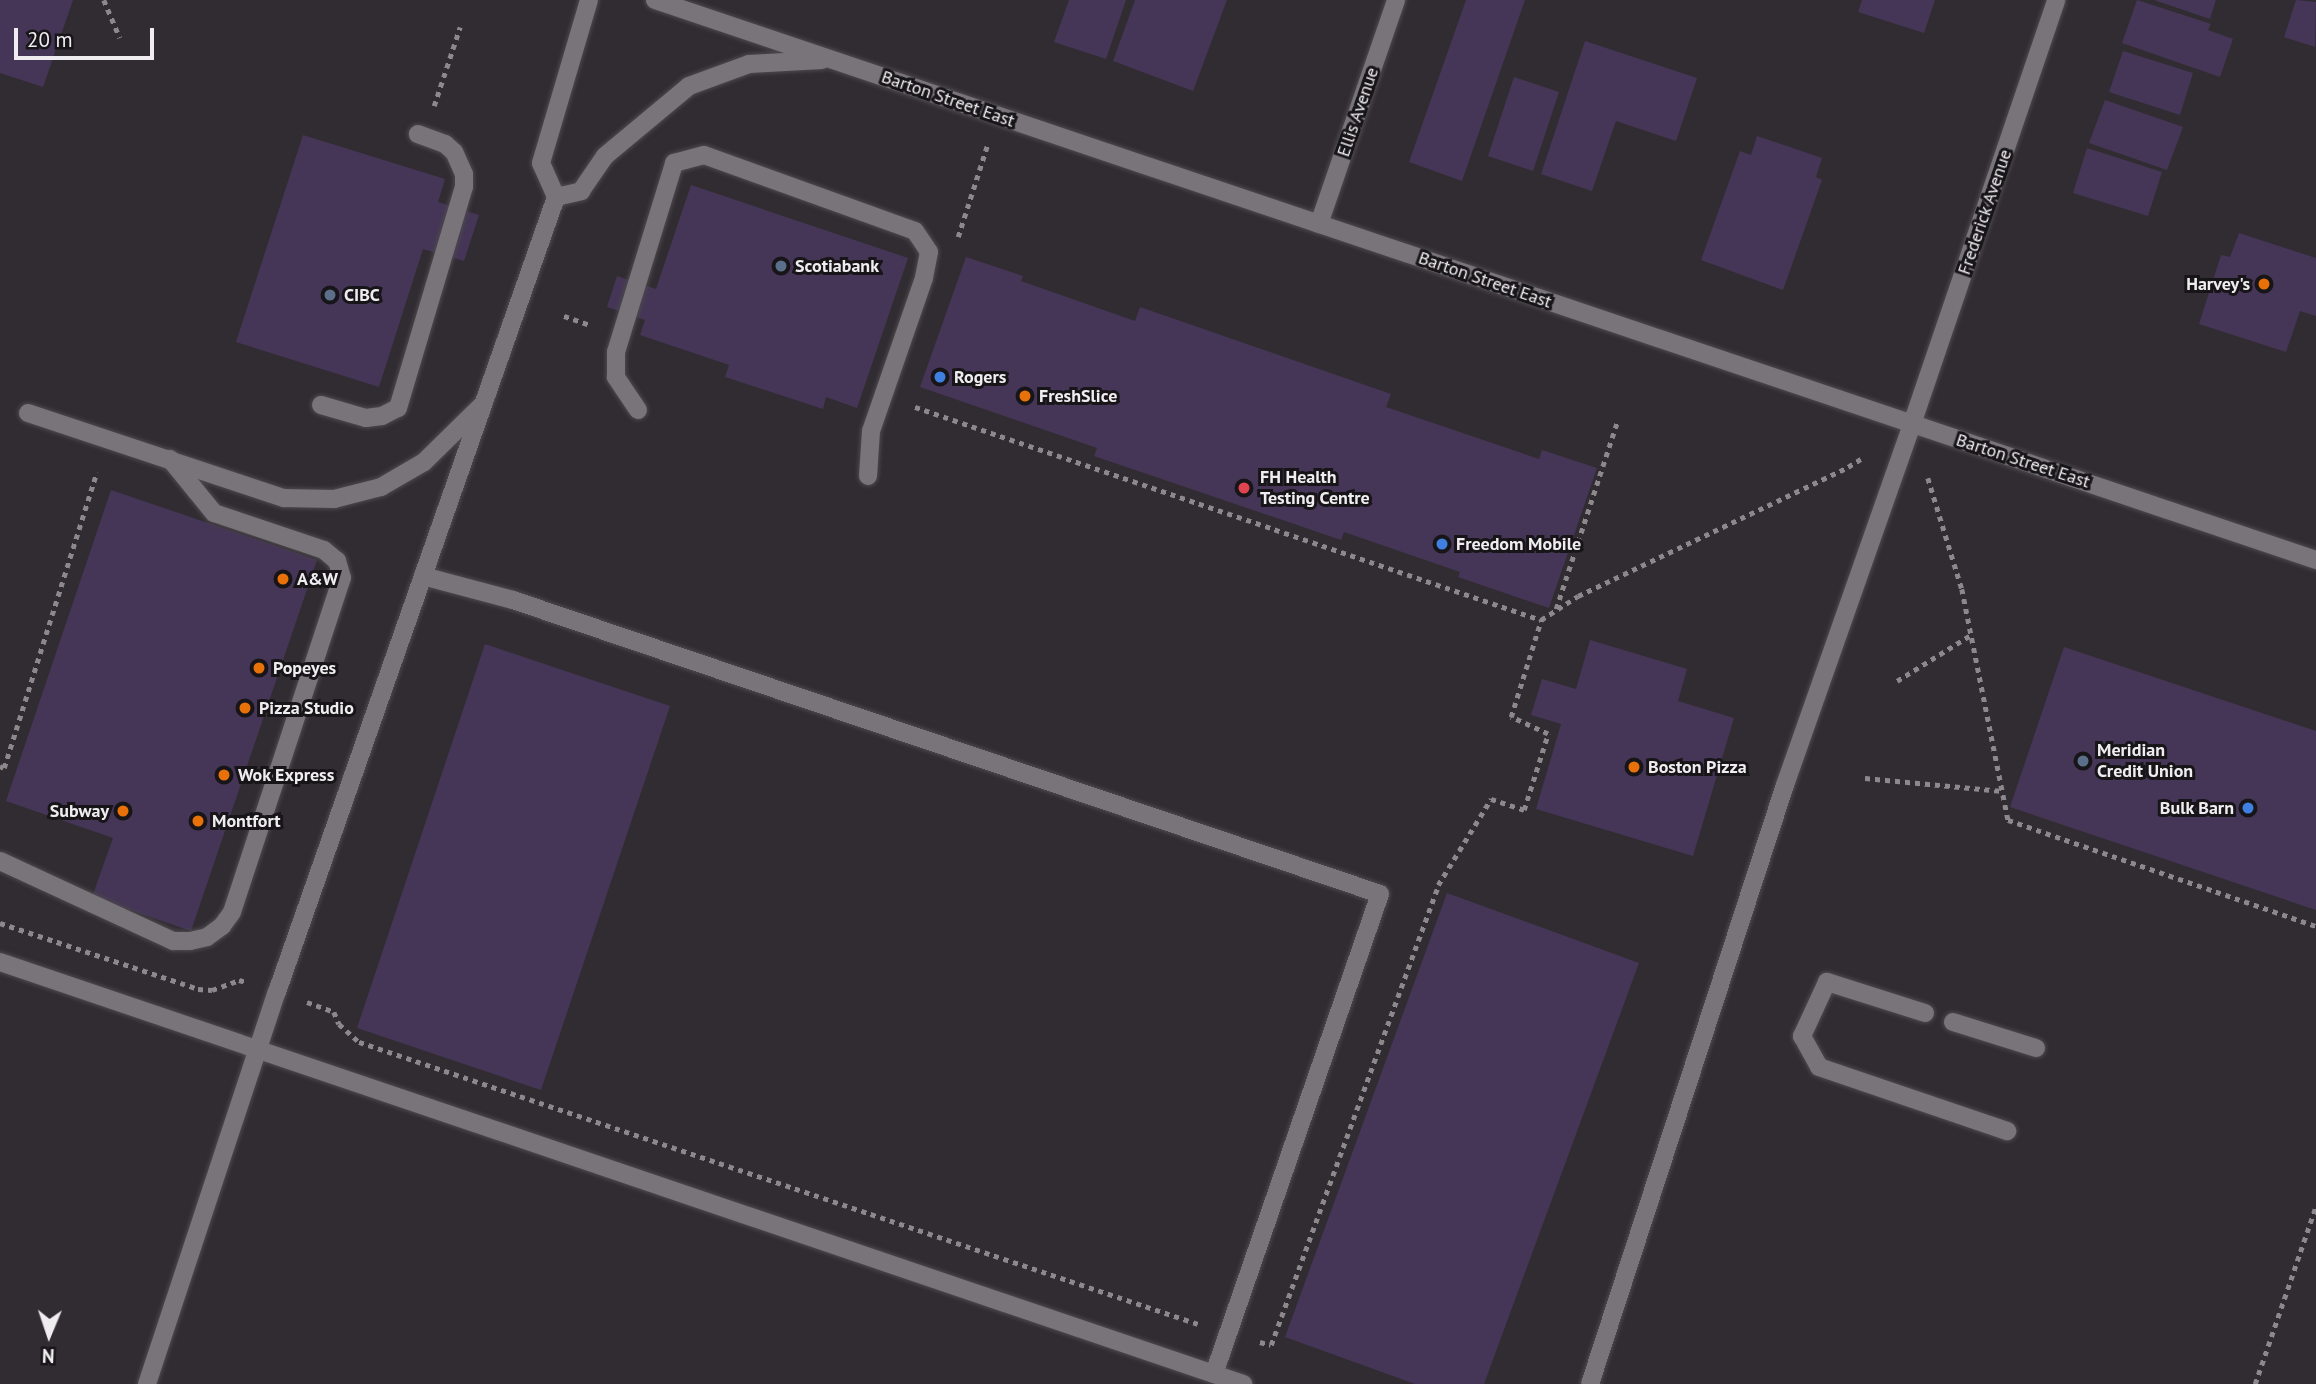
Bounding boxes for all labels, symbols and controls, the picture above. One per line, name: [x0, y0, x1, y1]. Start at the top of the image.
scale bar: [18, 14, 158, 58]
text: 20 m: [27, 26, 73, 53]
street label: Ellis Avenue: [1333, 64, 1383, 160]
street label: Barton Street East: [879, 66, 1017, 132]
street label: Frederick Avenue: [1953, 146, 2017, 278]
street label: Barton Street East: [1416, 247, 1554, 313]
place label: Scotiabank: [795, 255, 879, 277]
marker: Scotiabank: [773, 258, 789, 274]
place label: Harvey's: [2186, 273, 2250, 295]
marker: Harvey's: [2256, 276, 2272, 292]
place label: CIBC: [344, 284, 380, 306]
marker: CIBC: [322, 287, 338, 303]
place label: Rogers: [954, 366, 1006, 388]
marker: Rogers: [932, 369, 948, 385]
place label: FreshSlice: [1039, 385, 1117, 407]
marker: FreshSlice: [1017, 388, 1033, 404]
street label: Barton Street East: [1953, 429, 2093, 493]
place label: FH Health Testing Centre: [1260, 467, 1370, 510]
marker: FH Health Testing Centre: [1234, 478, 1254, 498]
place label: Freedom Mobile: [1456, 533, 1581, 555]
marker: Freedom Mobile: [1434, 536, 1450, 552]
place label: A&W: [297, 568, 338, 590]
marker: A&W: [275, 571, 291, 587]
place label: Popeyes: [273, 657, 336, 679]
marker: Popeyes: [251, 660, 267, 676]
place label: Pizza Studio: [259, 697, 354, 719]
marker: Pizza Studio: [237, 700, 253, 716]
place label: Meridian Credit Union: [2097, 740, 2193, 782]
marker: Meridian Credit Union: [2075, 753, 2091, 769]
place label: Boston Pizza: [1648, 756, 1747, 778]
marker: Boston Pizza: [1626, 759, 1642, 775]
place label: Wok Express: [238, 764, 335, 786]
marker: Wok Express: [216, 767, 232, 783]
place label: Bulk Barn: [2159, 797, 2234, 819]
place label: Subway: [50, 800, 109, 822]
marker: Bulk Barn: [2240, 800, 2256, 816]
marker: Subway: [115, 803, 131, 819]
place label: Montfort: [212, 810, 281, 832]
marker: Montfort: [190, 813, 206, 829]
north arrow: [14, 1300, 84, 1370]
text: N: [42, 1344, 55, 1368]

